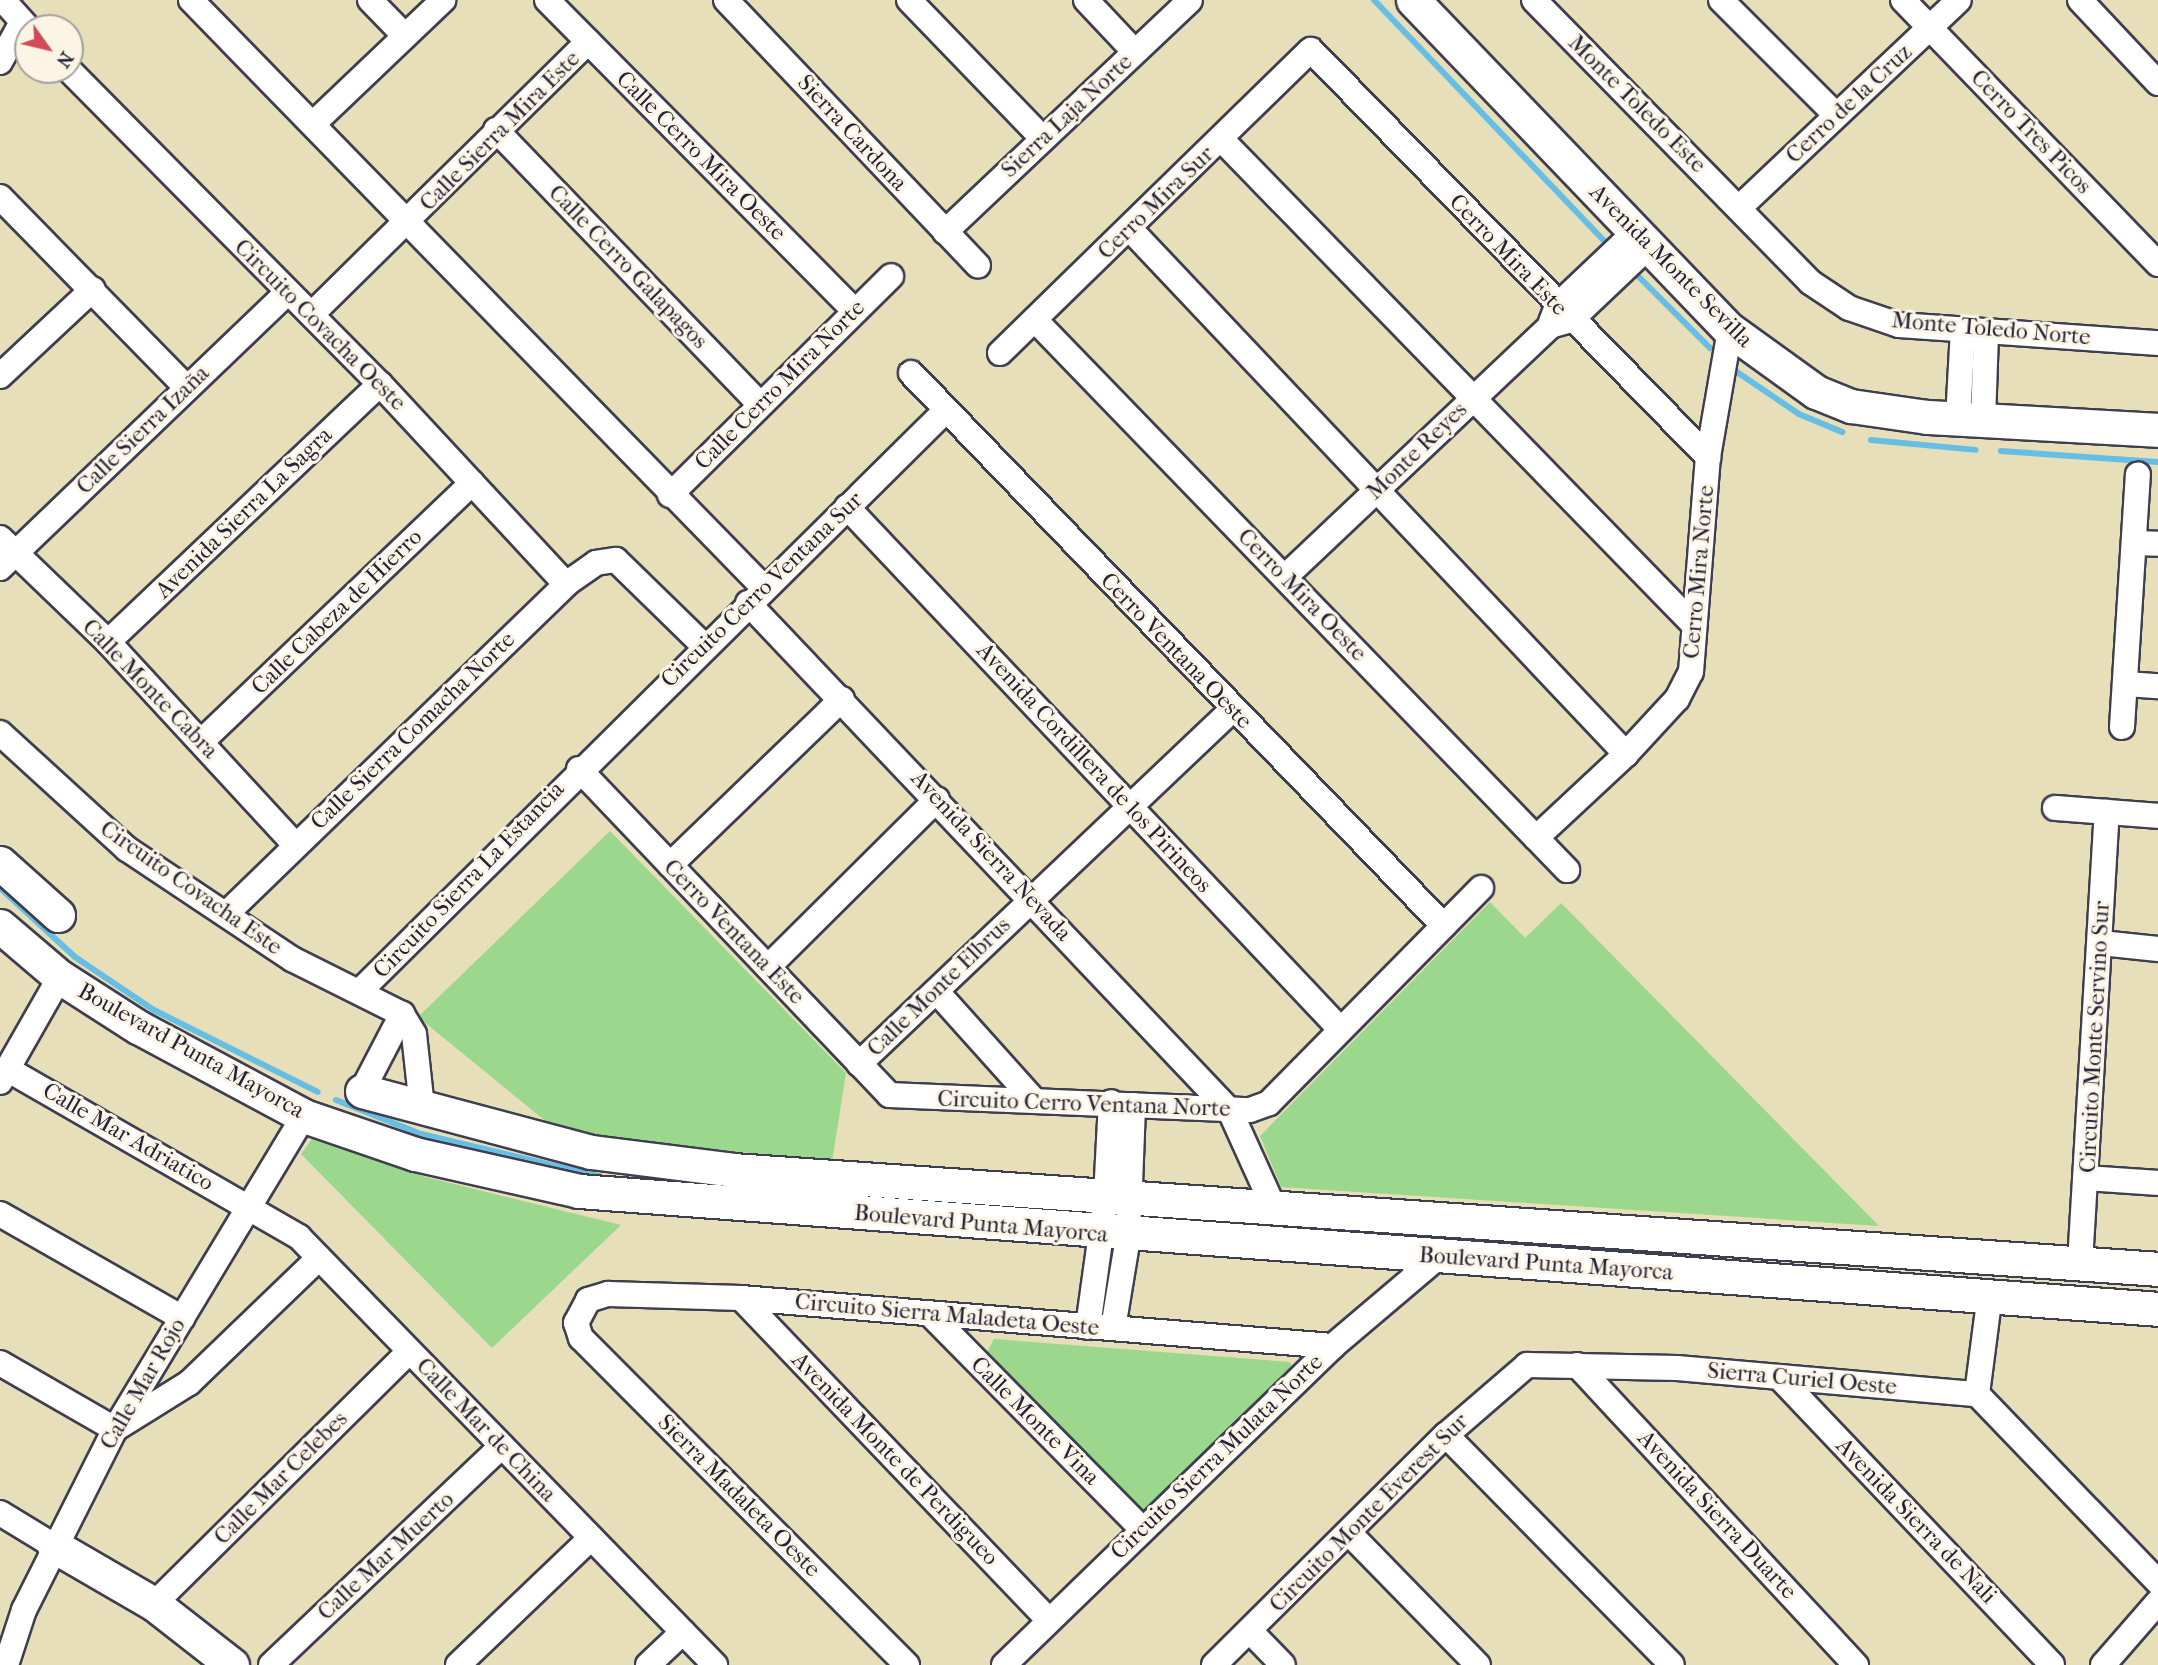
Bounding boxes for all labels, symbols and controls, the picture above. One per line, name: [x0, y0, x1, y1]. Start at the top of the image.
north arrow: [14, 14, 84, 84]
street label: Monte Toledo Este: [1562, 29, 1712, 179]
street label: Cerro de la Cruz: [1780, 39, 1918, 169]
street label: Calle Sierra Mira Este: [414, 45, 586, 217]
text: N: [52, 47, 78, 72]
street label: Sierra Laja Norte: [996, 48, 1138, 184]
street label: Cerro Tres Picos: [1965, 64, 2097, 200]
street label: Calle Cerro Mira Oeste: [610, 65, 792, 247]
street label: Sierra Cardona: [791, 69, 913, 197]
street label: Cerro Mira Sur: [1092, 141, 1220, 265]
street label: Calle Cerro Galapagos: [543, 179, 713, 355]
street label: Avenida Monte Sevilla: [1584, 179, 1758, 353]
street label: Cerro Mira Este: [1443, 189, 1573, 321]
street label: Circuito Covacha Oeste: [228, 233, 412, 417]
street label: Calle Cerro Mira Norte: [689, 294, 871, 476]
street label: Monte Toledo Norte: [1890, 307, 2092, 351]
street label: Calle Sierra Izaña: [71, 360, 215, 500]
street label: Monte Reyes: [1361, 396, 1473, 506]
street label: Avenida Sierra La Sagra: [150, 422, 338, 604]
street label: Cerro Mira Norte: [1678, 484, 1720, 660]
street label: Circuito Cerro Ventana Sur: [655, 486, 869, 694]
street label: Calle Cabeza de Hierro: [246, 523, 428, 701]
street label: Cerro Mira Oeste: [1232, 523, 1372, 667]
street label: Cerro Ventana Oeste: [1094, 567, 1258, 735]
street label: Calle Monte Cabra: [76, 613, 224, 765]
street label: Calle Sierra Comacha Norte: [305, 626, 521, 836]
street label: Avenida Cordillera de los Pirineos: [971, 637, 1217, 899]
street label: Avenida Sierra Nevada: [905, 765, 1077, 947]
street label: Circuito Sierra La Estancia: [368, 776, 570, 984]
street label: Circuito Covacha Este: [95, 815, 287, 961]
street label: Cerro Ventana Este: [658, 854, 810, 1010]
street label: Circuito Monte Servino Sur: [2074, 900, 2116, 1174]
street label: Calle Monte Elbrus: [862, 912, 1016, 1062]
street label: Boulevard Punta Mayorca: [73, 977, 309, 1125]
street label: Calle Mar Adriatico: [38, 1077, 218, 1197]
street label: Circuito Cerro Ventana Norte: [937, 1085, 1231, 1123]
street label: Boulevard Punta Mayorca: [853, 1199, 1109, 1249]
street label: Boulevard Punta Mayorca: [1418, 1241, 1674, 1287]
street label: Circuito Sierra Maladeta Oeste: [794, 1288, 1100, 1342]
street label: Calle Mar Rojo: [94, 1314, 192, 1454]
street label: Avenida Monte de Perdigueo: [786, 1347, 1004, 1571]
street label: Circuito Sierra Mulata Norte: [1105, 1348, 1329, 1566]
street label: Calle Monte Vina: [965, 1351, 1105, 1491]
street label: Calle Mar de China: [410, 1352, 562, 1508]
street label: Sierra Curiel Oeste: [1706, 1357, 1898, 1401]
street label: Calle Mar Celebes: [208, 1405, 354, 1551]
street label: Circuito Monte Everest Sur: [1264, 1408, 1474, 1618]
street label: Sierra Madaleta Oeste: [652, 1409, 826, 1583]
street label: Avenida Sierra Duarte: [1632, 1425, 1802, 1605]
street label: Avenida Sierra de Nali: [1830, 1432, 2002, 1610]
street label: Calle Mar Muerto: [312, 1486, 460, 1626]

